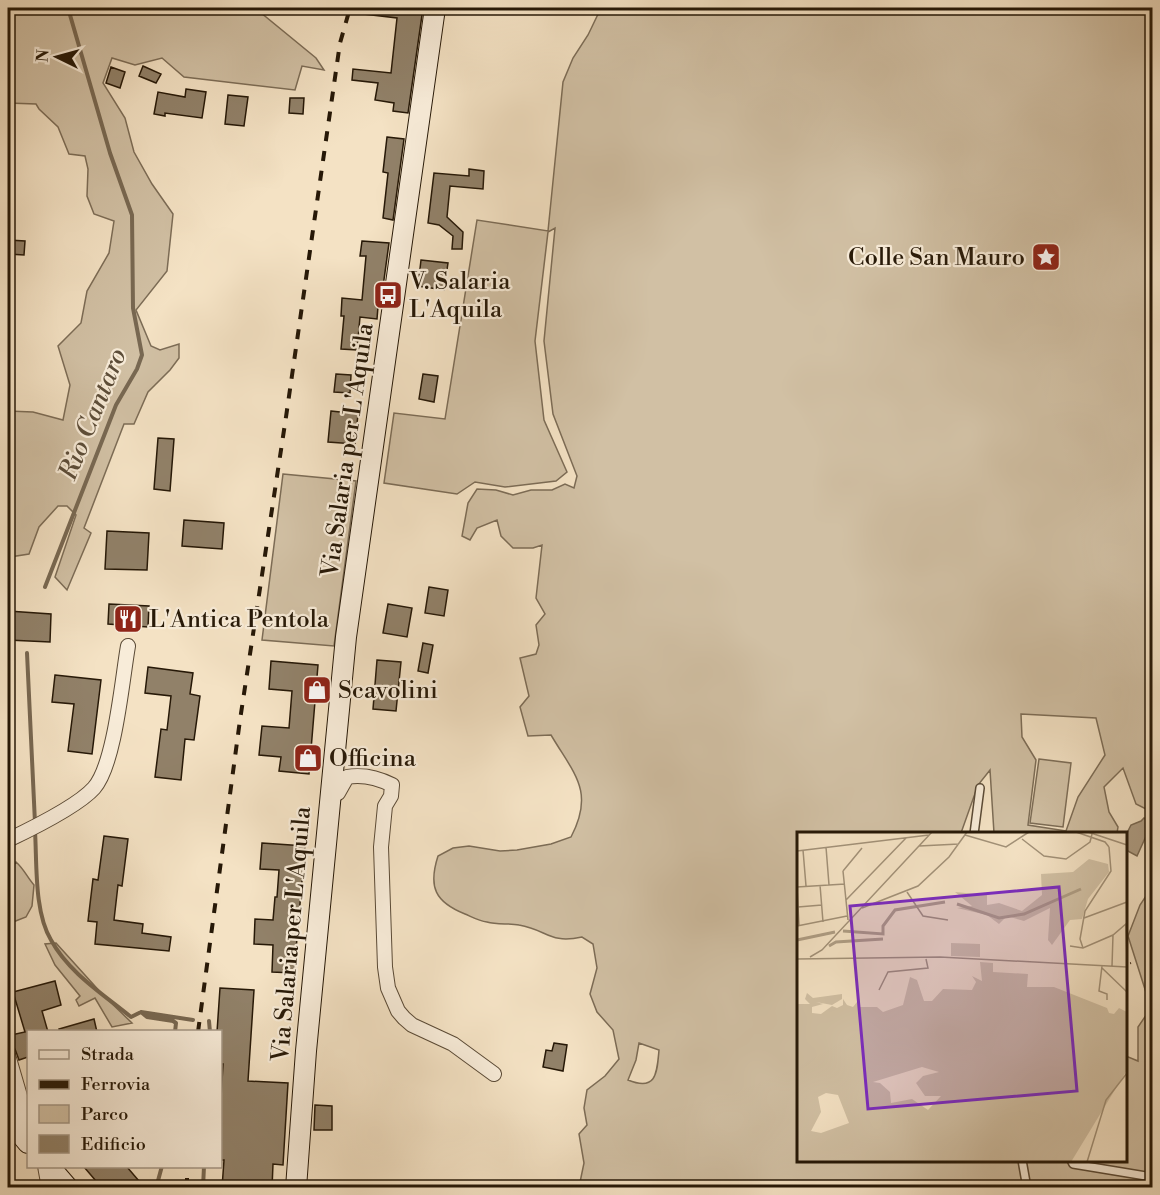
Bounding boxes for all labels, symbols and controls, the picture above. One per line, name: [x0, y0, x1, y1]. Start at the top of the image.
north arrow: [27, 27, 87, 87]
text: N: [33, 48, 54, 63]
place icon: Colle San Mauro: [1030, 241, 1062, 273]
place label: Colle San Mauro: [848, 243, 1025, 273]
place label: V. Salaria L'Aquila: [408, 267, 511, 325]
bus stop icon: V. Salaria L'Aquila: [372, 279, 404, 311]
street label: Via Salaria per L'Aquila: [315, 320, 381, 580]
water label: Rio Cantaro: [52, 344, 134, 486]
restaurant icon: L'Antica Pentola: [112, 603, 144, 635]
place label: L'Antica Pentola: [149, 605, 330, 635]
shop icon: Scavolini: [301, 674, 333, 706]
place label: Scavolini: [338, 676, 438, 706]
shop icon: Officina: [292, 742, 324, 774]
place label: Officina: [329, 744, 417, 774]
street label: Via Salaria per L'Aquila: [266, 804, 318, 1064]
inset map: [797, 832, 1127, 1162]
legend: [27, 1030, 222, 1168]
text: Strada: [81, 1043, 135, 1066]
text: Ferrovia: [81, 1073, 151, 1096]
text: Parco: [81, 1103, 128, 1126]
text: Edificio: [81, 1133, 146, 1156]

